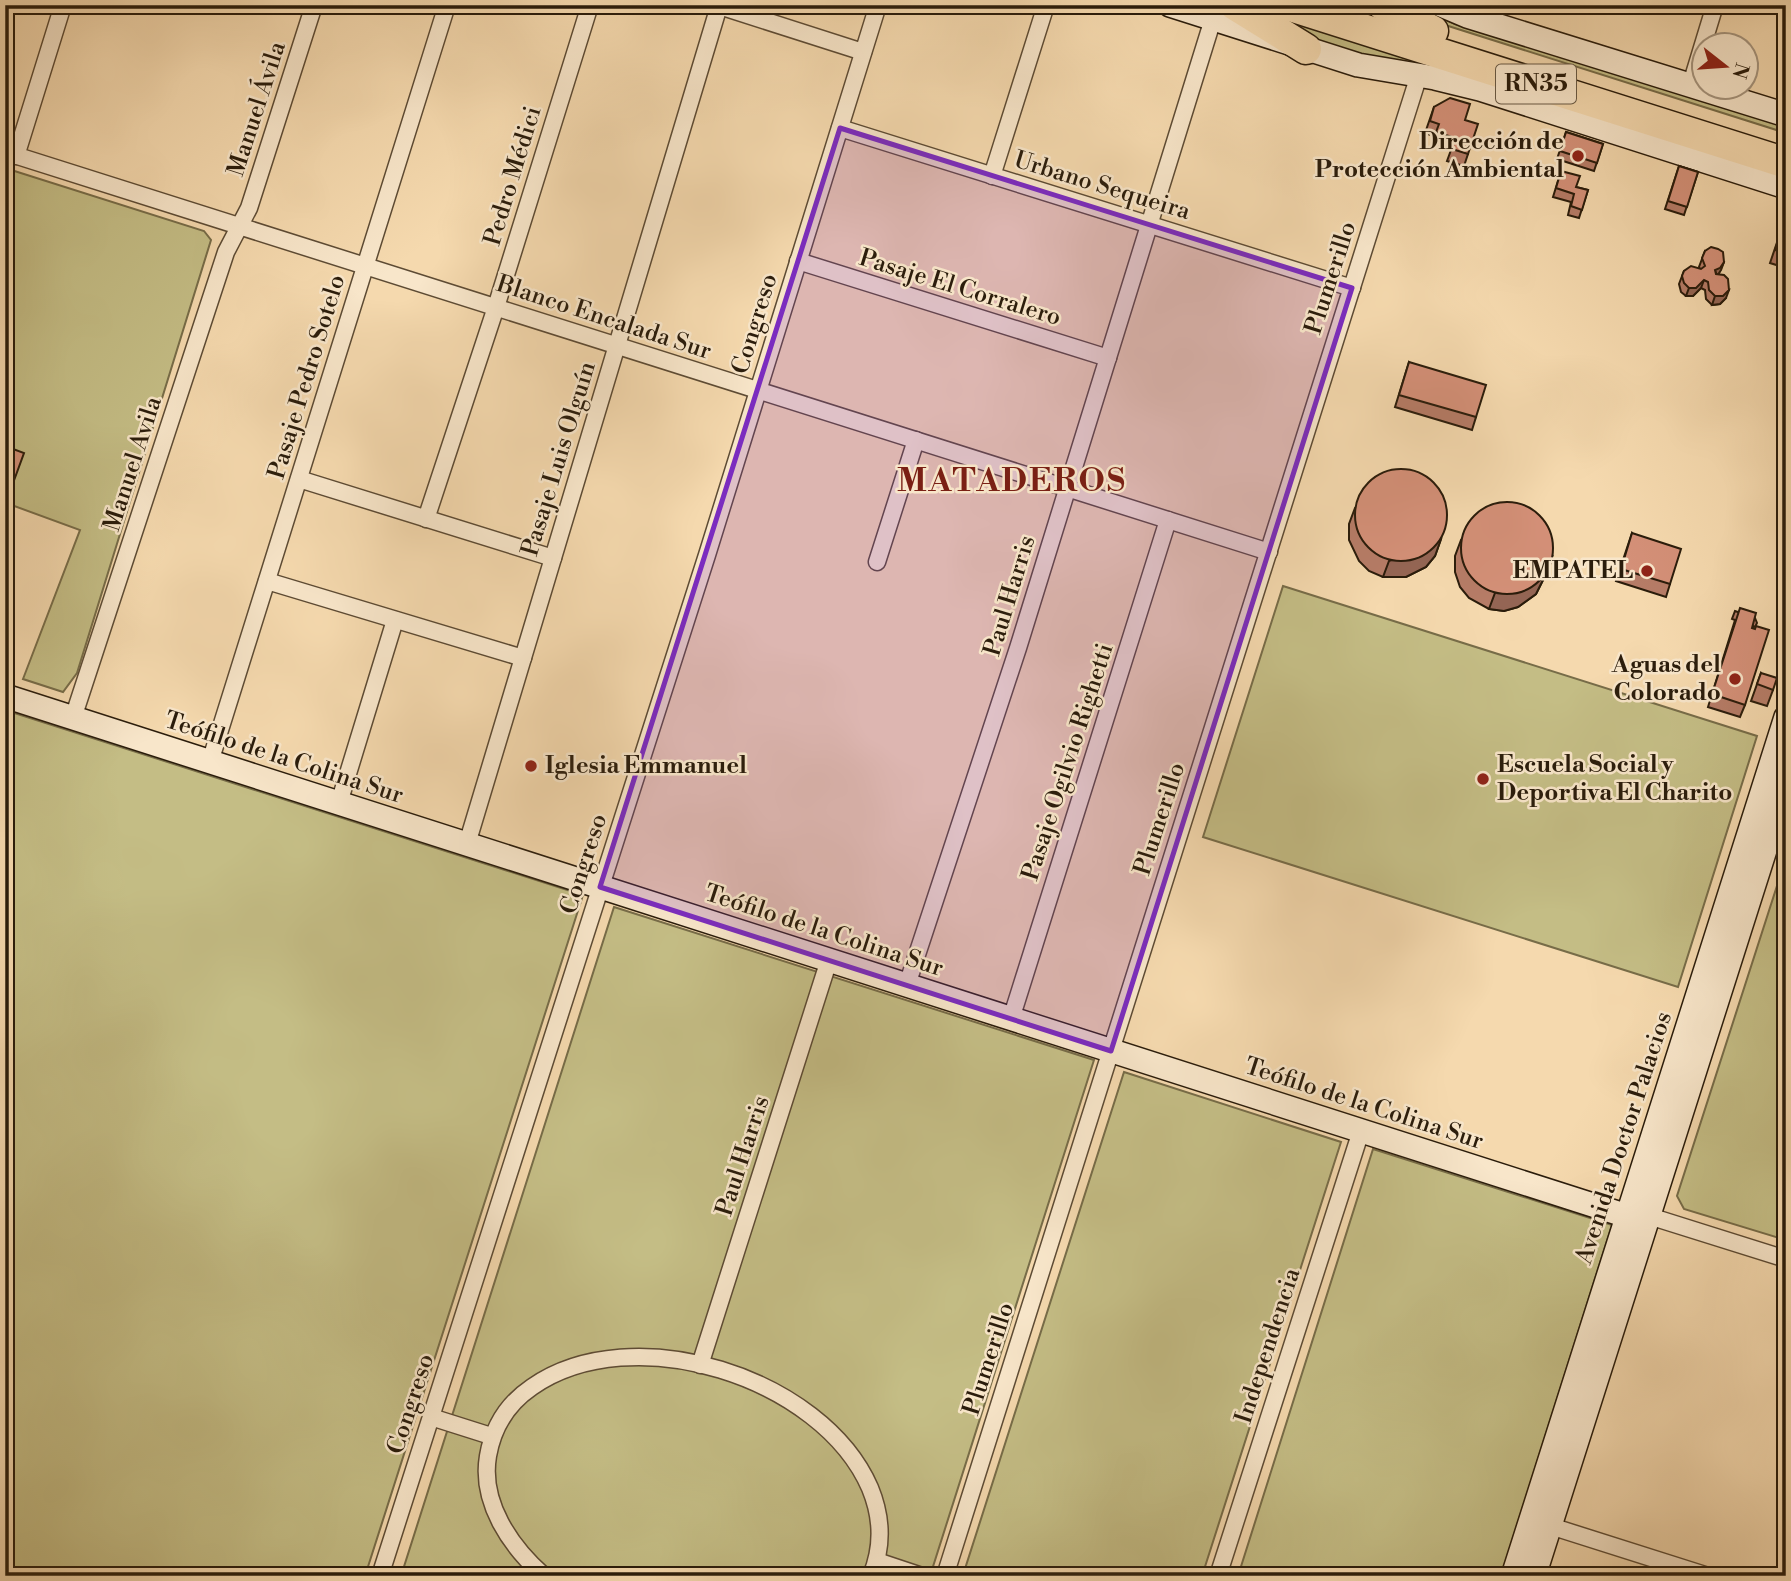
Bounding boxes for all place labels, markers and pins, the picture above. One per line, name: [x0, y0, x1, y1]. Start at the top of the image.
place label: Dirección de Protección Ambiental: [1315, 127, 1564, 185]
marker: Dirección de Protección Ambiental: [1570, 148, 1586, 164]
place label: EMPATEL: [1513, 556, 1633, 586]
marker: EMPATEL: [1639, 563, 1655, 579]
place label: Aguas del Colorado: [1611, 650, 1721, 708]
marker: Aguas del Colorado: [1727, 671, 1743, 687]
place label: Escuela Social y Deportiva El Charito: [1497, 750, 1732, 808]
place label: Iglesia Emmanuel: [545, 751, 747, 781]
marker: Iglesia Emmanuel: [523, 758, 539, 774]
marker: Escuela Social y Deportiva El Charito: [1475, 771, 1491, 787]

